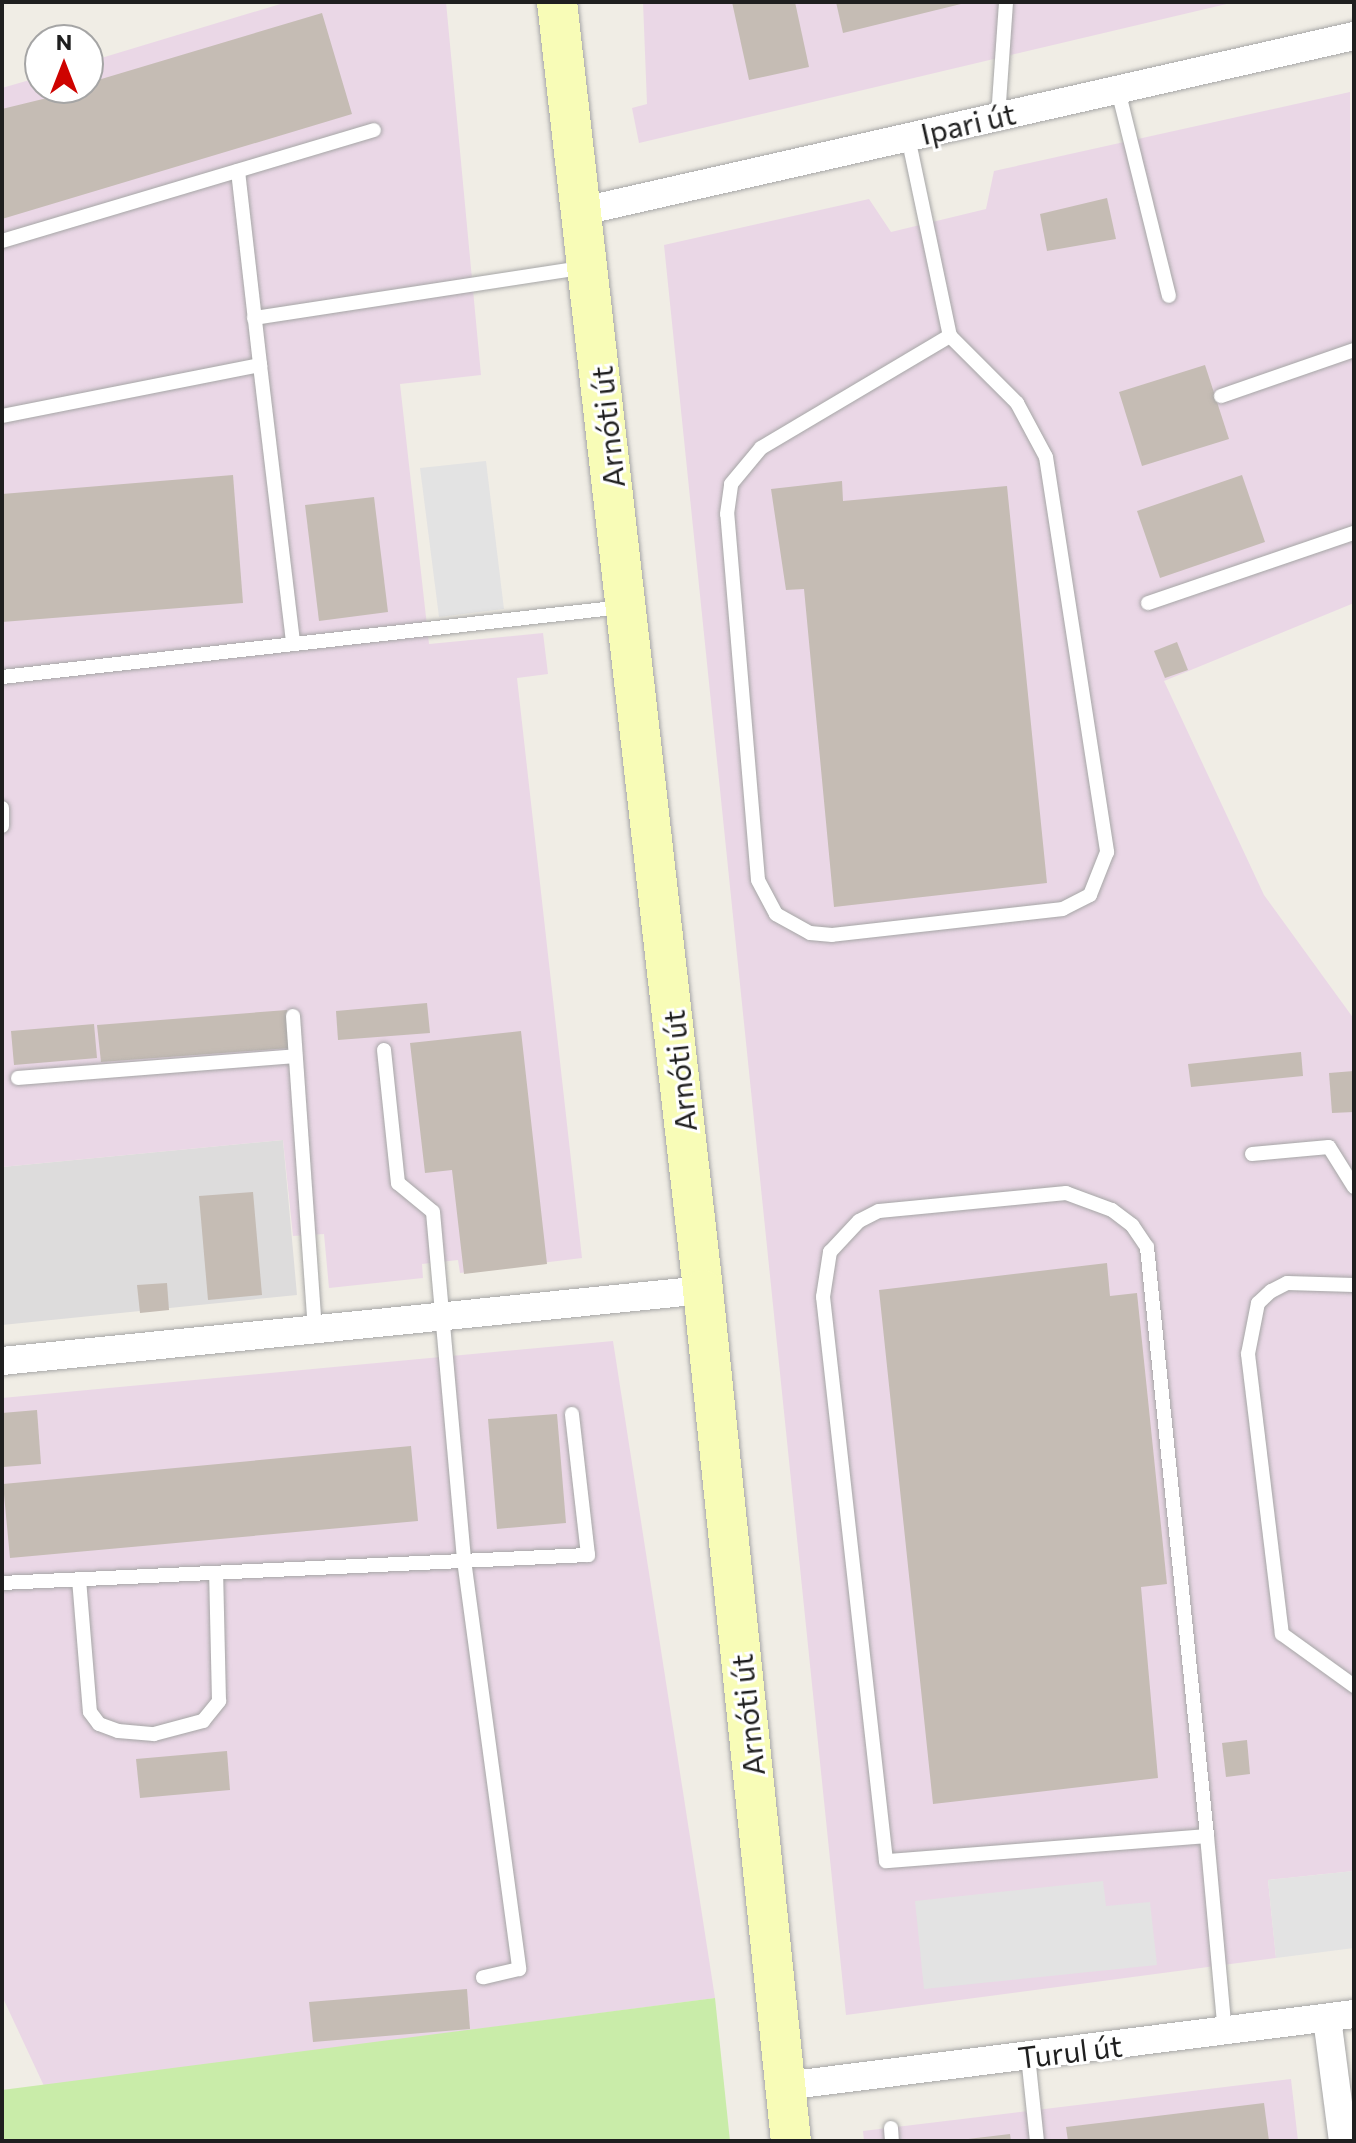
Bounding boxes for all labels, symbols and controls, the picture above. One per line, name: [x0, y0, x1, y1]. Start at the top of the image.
north arrow: [24, 24, 104, 104]
text: N: [56, 28, 72, 55]
street label: Ipari út: [917, 95, 1019, 151]
street label: Arnóti út: [583, 364, 631, 490]
street label: Arnóti út: [655, 1008, 703, 1134]
street label: Arnóti út: [723, 1652, 771, 1778]
street label: Turul út: [1016, 2027, 1124, 2075]

